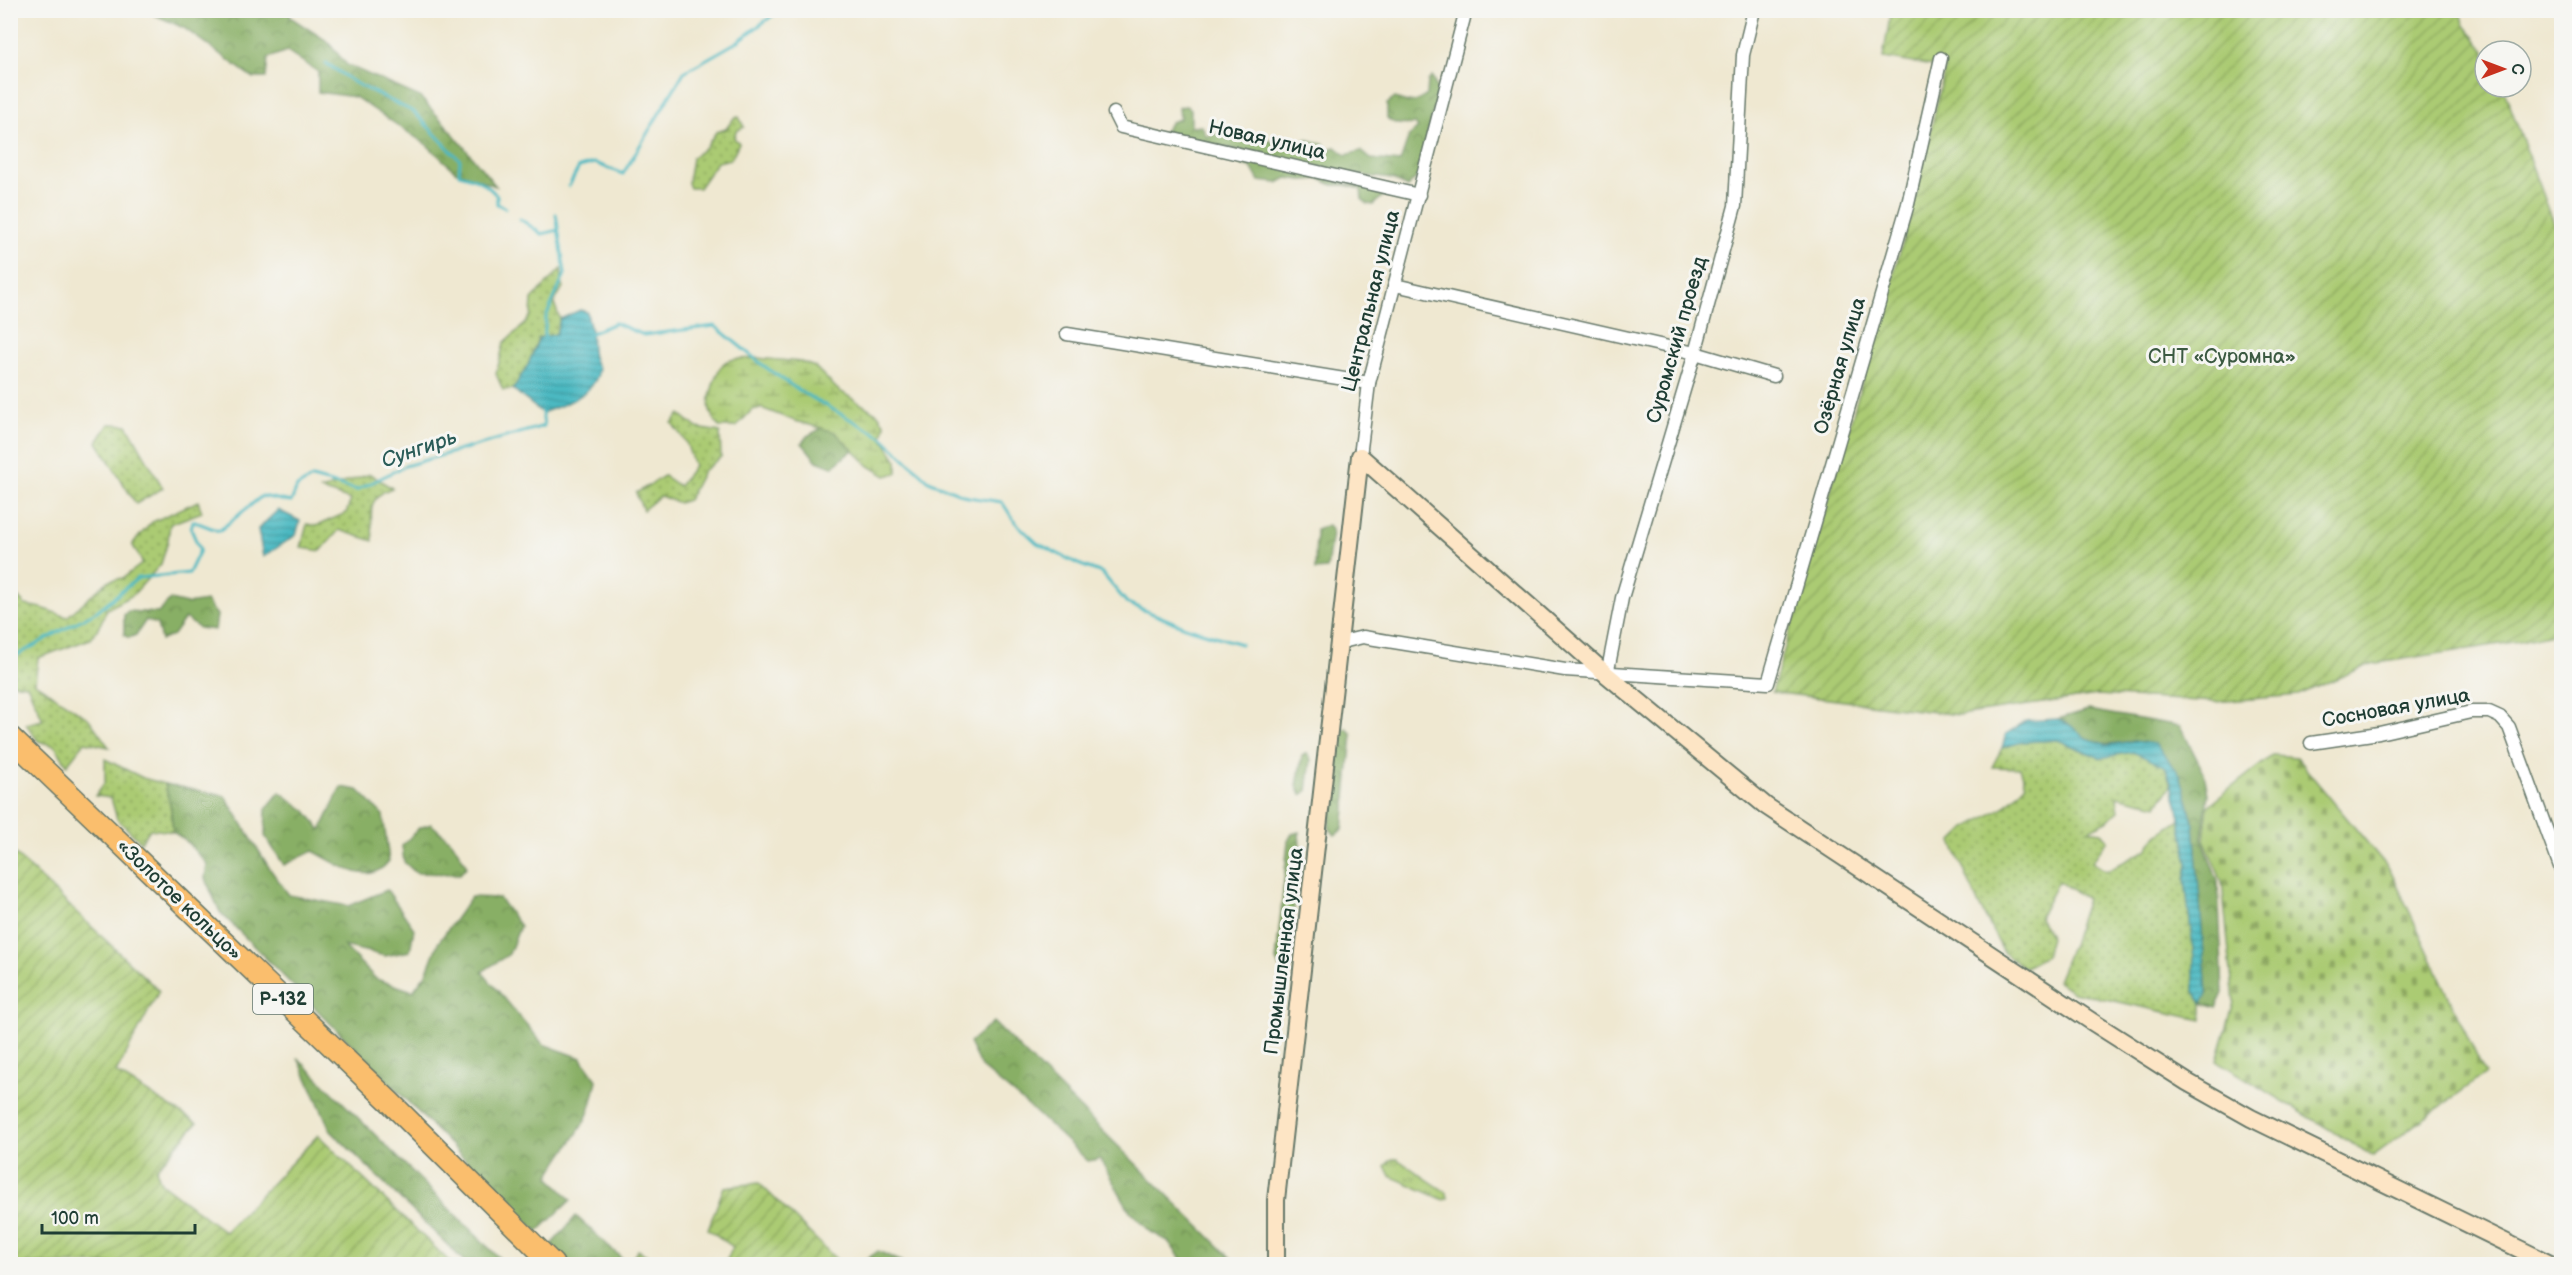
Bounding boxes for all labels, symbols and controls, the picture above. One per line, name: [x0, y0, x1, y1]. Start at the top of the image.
north arrow: [2473, 39, 2533, 99]
text: С: [2507, 63, 2526, 75]
street label: Новая улица: [1206, 115, 1328, 165]
street label: Центральная улица: [1337, 207, 1405, 394]
street label: Суромский проезд: [1642, 254, 1712, 426]
street label: Озёрная улица: [1809, 295, 1871, 437]
park label: СНТ «Суромна»: [2148, 345, 2296, 369]
water label: Сунгирь: [378, 424, 460, 474]
street label: Сосновая улица: [2320, 683, 2472, 733]
street label: «Золотое кольцо»: [111, 834, 247, 966]
street label: Промышленная улица: [1259, 846, 1309, 1056]
road number: Р-132: [253, 984, 313, 1014]
scale bar: [42, 1197, 195, 1235]
text: 100 m: [51, 1208, 99, 1229]

